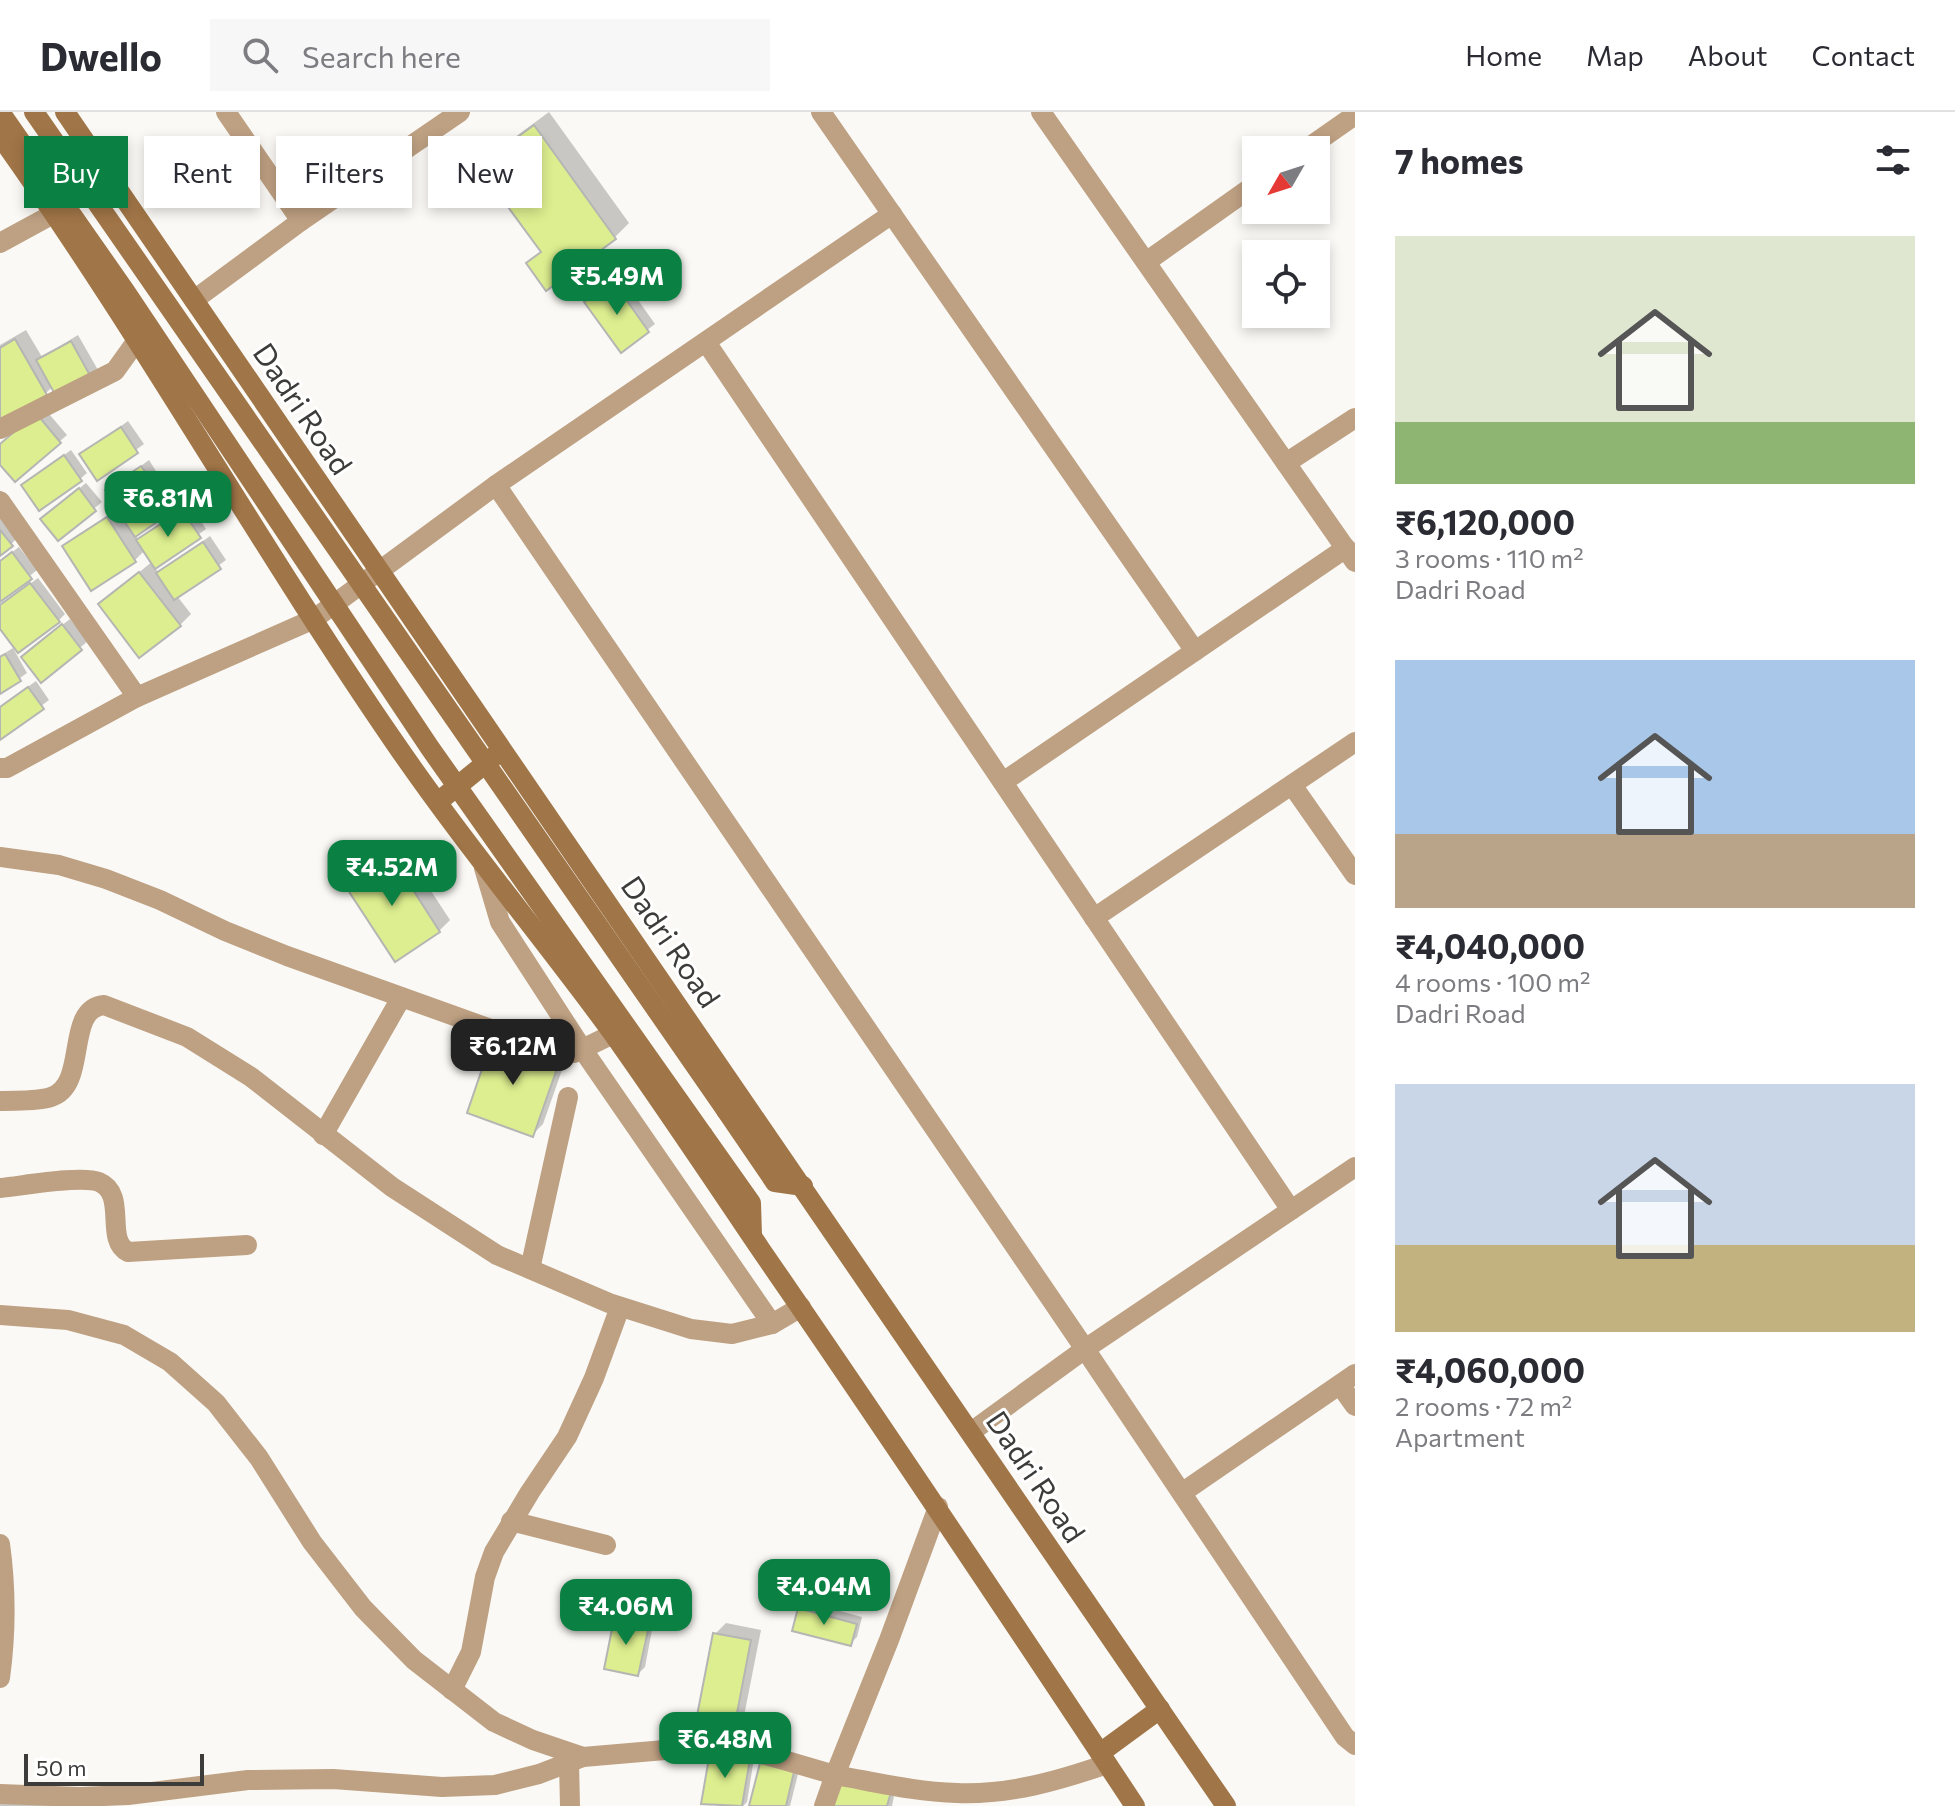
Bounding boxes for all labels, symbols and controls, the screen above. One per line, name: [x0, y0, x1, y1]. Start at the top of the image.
search box: [210, 19, 770, 91]
text: Dwello: [40, 32, 162, 79]
icon: search: [238, 33, 282, 77]
text: Search here: [302, 37, 461, 74]
text: Home: [1465, 38, 1542, 72]
text: Map: [1586, 38, 1644, 72]
text: About: [1688, 38, 1768, 72]
text: Contact: [1812, 38, 1915, 72]
chip: Buy: [24, 136, 128, 208]
chip: Rent: [144, 136, 260, 208]
chip: Filters: [276, 136, 412, 208]
chip: New: [428, 136, 542, 208]
north arrow: [1242, 136, 1330, 224]
map controls: [1242, 136, 1330, 328]
icon: filters: [1871, 138, 1915, 182]
text: 7 homes: [1395, 139, 1524, 181]
button: locate: [1242, 240, 1330, 328]
pin: ₹5.49M: [552, 249, 682, 317]
text: ₹5.49M: [570, 259, 664, 290]
icon: home: [1583, 288, 1727, 432]
street label: Dadri Road: [247, 335, 361, 481]
pin: ₹6.81M: [103, 471, 233, 539]
text: ₹6.81M: [122, 481, 214, 512]
text: ₹6,120,000: [1395, 500, 1575, 542]
text: 3 rooms · 110 m²: [1395, 542, 1584, 573]
text: Dadri Road: [1395, 573, 1526, 604]
icon: home: [1583, 712, 1727, 856]
pin: ₹4.52M: [327, 840, 457, 908]
text: ₹4.52M: [346, 850, 438, 881]
street label: Dadri Road: [615, 868, 729, 1014]
text: ₹4,040,000: [1395, 924, 1585, 966]
text: 4 rooms · 100 m²: [1395, 966, 1590, 997]
text: Dadri Road: [1395, 997, 1526, 1028]
pin: ₹6.12M: [448, 1019, 578, 1087]
text: ₹6.12M: [469, 1029, 557, 1060]
icon: home: [1583, 1136, 1727, 1280]
text: ₹4,060,000: [1395, 1348, 1585, 1390]
text: 2 rooms · 72 m²: [1395, 1390, 1572, 1421]
street label: Dadri Road: [980, 1403, 1094, 1549]
text: Apartment: [1395, 1421, 1525, 1452]
pin: ₹4.04M: [759, 1559, 889, 1627]
text: ₹4.04M: [776, 1569, 872, 1600]
pin: ₹4.06M: [561, 1579, 691, 1647]
text: ₹4.06M: [578, 1589, 674, 1620]
pin: ₹6.48M: [660, 1712, 790, 1780]
text: ₹6.48M: [677, 1722, 773, 1753]
scale bar: [24, 1750, 204, 1786]
text: 50 m: [36, 1754, 86, 1781]

